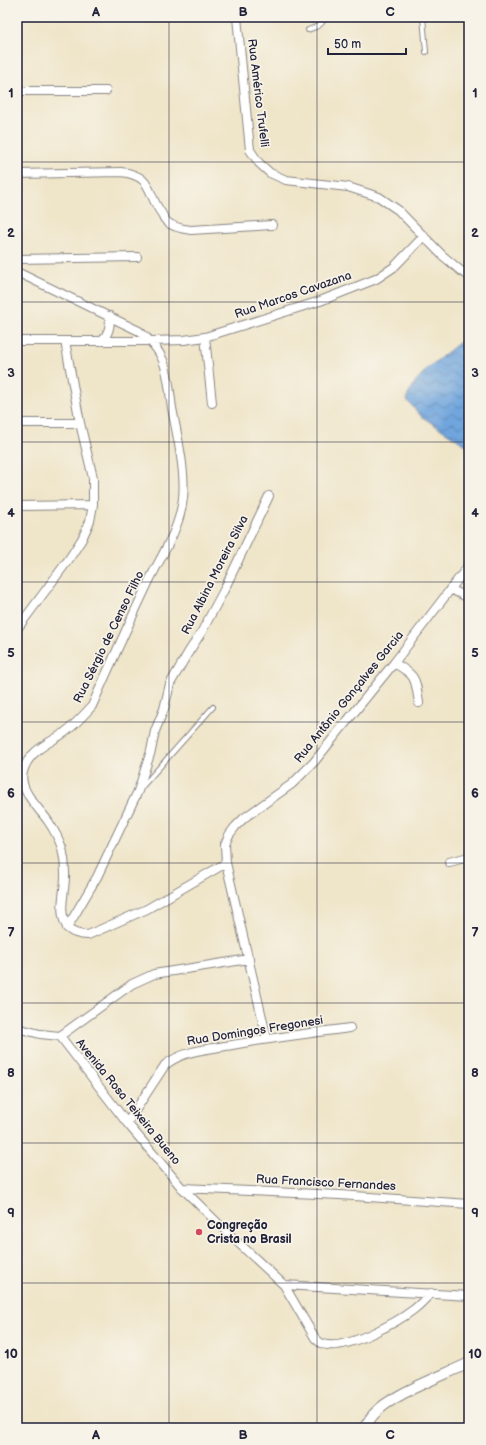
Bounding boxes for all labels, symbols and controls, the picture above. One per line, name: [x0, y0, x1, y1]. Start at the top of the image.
text: A: [91, 4, 100, 20]
text: B: [238, 4, 248, 20]
text: C: [385, 4, 395, 20]
scale bar: [328, 30, 406, 56]
text: 50 m: [334, 37, 361, 52]
street label: Rua Américo Trufelli: [244, 38, 272, 148]
text: 1: [8, 85, 14, 101]
text: 1: [472, 85, 478, 101]
text: 2: [7, 225, 15, 241]
text: 2: [471, 225, 479, 241]
street label: Rua Marcos Cavazana: [233, 268, 354, 322]
text: 3: [7, 365, 15, 381]
text: 3: [471, 365, 479, 381]
text: 4: [7, 505, 15, 521]
text: 4: [471, 505, 479, 521]
street label: Rua Albina Moreira Silva: [178, 513, 252, 637]
street label: Rua Sérgio de Censo Filho: [70, 568, 148, 705]
street label: Rua Antônio Gonçalves Garcia: [291, 628, 407, 766]
text: 5: [7, 645, 15, 661]
text: 5: [471, 645, 479, 661]
text: 6: [7, 785, 15, 801]
text: 6: [471, 785, 479, 801]
text: 7: [7, 925, 15, 941]
text: 7: [471, 925, 479, 941]
street label: Rua Domingos Fregonesi: [186, 1013, 324, 1049]
street label: Avenida Rosa Teixeira Bueno: [72, 1036, 184, 1168]
text: 8: [7, 1065, 15, 1081]
text: 8: [471, 1065, 479, 1081]
street label: Rua Francisco Fernandes: [256, 1172, 396, 1194]
text: 9: [7, 1205, 15, 1221]
text: 9: [471, 1205, 479, 1221]
place label: Congreção Crista no Brasil: [207, 1218, 292, 1247]
marker: Congreção Crista no Brasil: [194, 1227, 204, 1237]
text: 10: [4, 1346, 18, 1362]
text: 10: [468, 1346, 482, 1362]
text: A: [91, 1427, 100, 1443]
text: B: [238, 1427, 248, 1443]
text: C: [385, 1427, 395, 1443]

